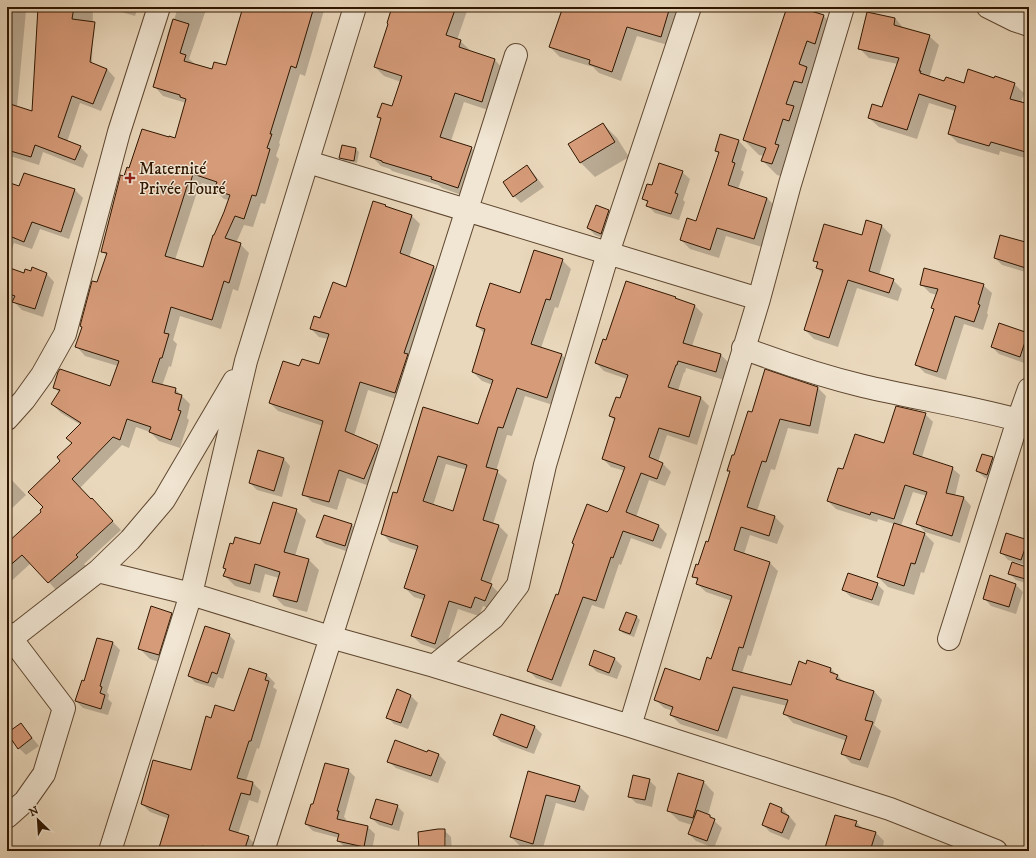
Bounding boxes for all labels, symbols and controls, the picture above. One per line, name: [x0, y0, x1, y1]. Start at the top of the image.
place label: Maternité Privée Touré: [139, 158, 226, 200]
marker: Maternité Privée Touré: [124, 172, 136, 184]
north arrow: [18, 800, 58, 840]
text: N: [27, 804, 41, 820]

